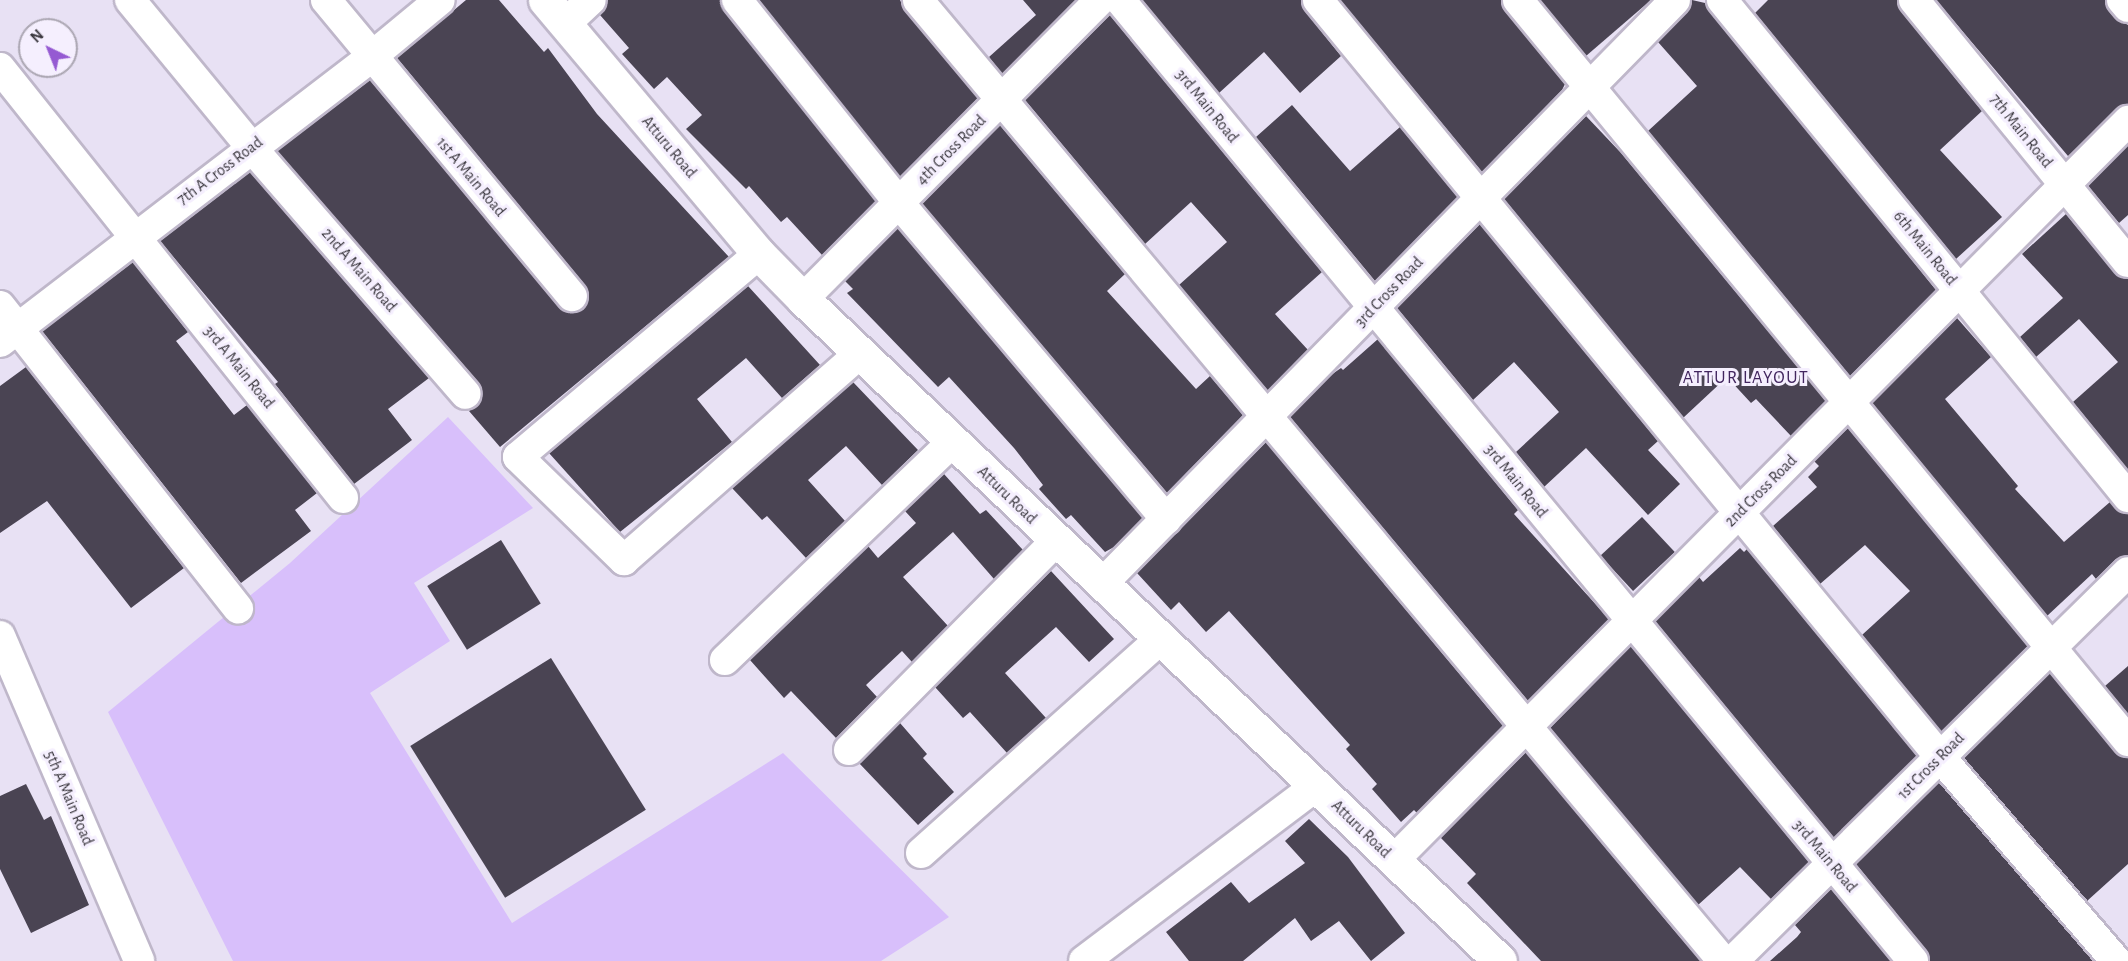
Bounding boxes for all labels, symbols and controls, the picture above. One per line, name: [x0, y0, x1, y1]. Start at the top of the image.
north arrow: [18, 18, 78, 78]
text: N: [28, 27, 47, 46]
street label: 3rd Main Road: [1171, 65, 1243, 147]
street label: 7th Main Road: [1985, 90, 2057, 172]
street label: 4th Cross Road: [912, 111, 990, 189]
street label: Atturu Road: [638, 112, 700, 182]
street label: 7th A Cross Road: [174, 133, 266, 209]
street label: 1st A Main Road: [432, 133, 510, 221]
street label: 6th Main Road: [1889, 207, 1961, 289]
street label: 2nd A Main Road: [317, 224, 401, 316]
street label: 3rd Cross Road: [1351, 253, 1427, 331]
street label: 3rd A Main Road: [200, 322, 278, 412]
district label: ATTUR LAYOUT: [1683, 367, 1809, 389]
street label: 3rd Main Road: [1480, 440, 1552, 522]
street label: 2nd Cross Road: [1721, 451, 1801, 531]
street label: Atturu Road: [973, 462, 1041, 528]
street label: 1st Cross Road: [1894, 729, 1968, 803]
street label: 5th A Main Road: [40, 748, 98, 848]
street label: Atturu Road: [1327, 796, 1395, 862]
street label: 3rd Main Road: [1789, 816, 1861, 896]

